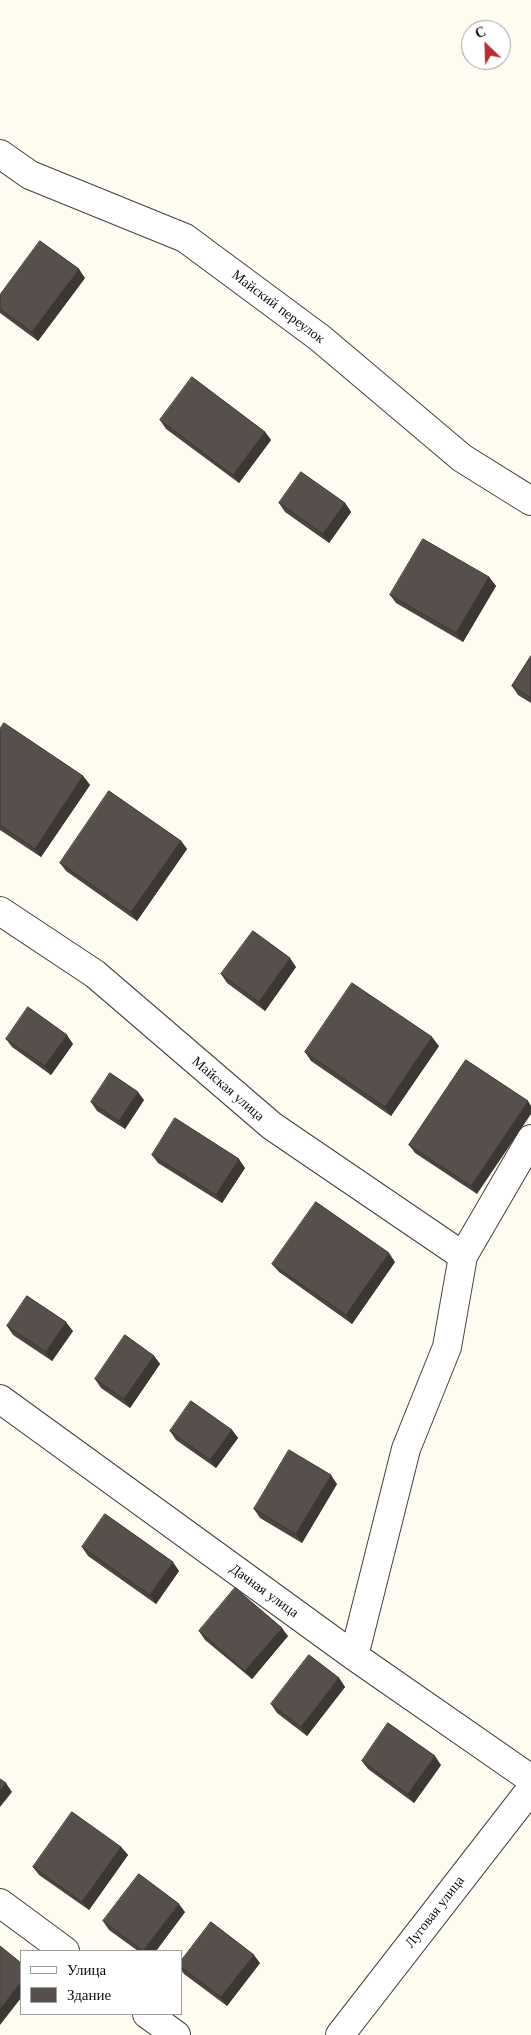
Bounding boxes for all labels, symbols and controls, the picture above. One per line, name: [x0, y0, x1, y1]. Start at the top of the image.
north arrow: [461, 20, 511, 70]
text: С: [472, 22, 489, 42]
street label: Майский переулок: [228, 267, 328, 347]
street label: Майская улица: [188, 1053, 268, 1125]
street label: Дачная улица: [226, 1560, 302, 1622]
street label: Луговая улица: [402, 1873, 468, 1951]
legend: [20, 1950, 182, 2015]
text: Улица: [67, 1960, 106, 1979]
text: Здание: [67, 1985, 111, 2004]

